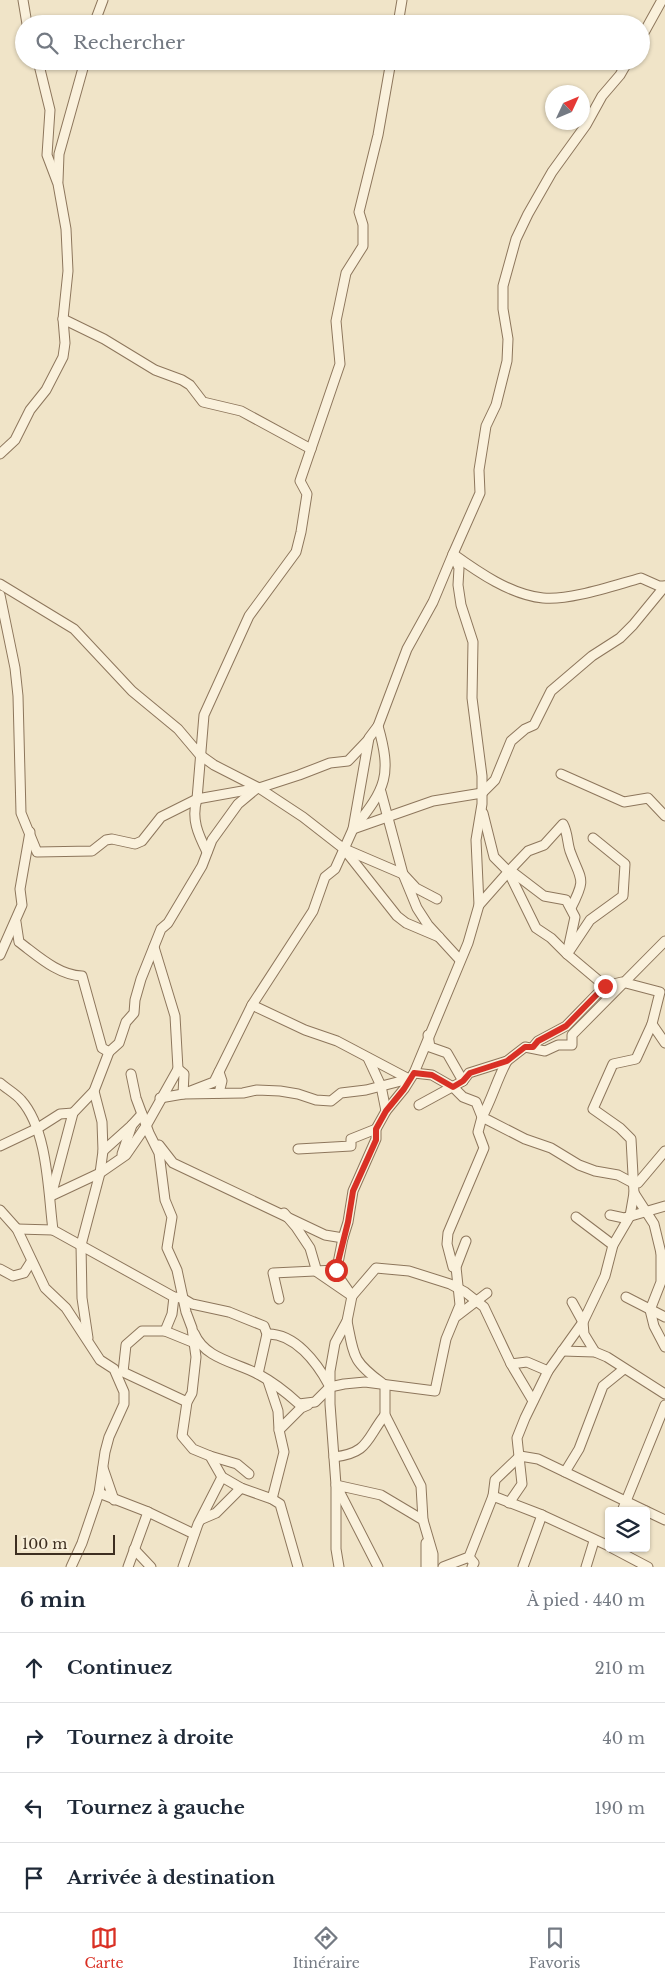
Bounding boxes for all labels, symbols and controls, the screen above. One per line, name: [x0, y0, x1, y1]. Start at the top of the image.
search box: [15, 15, 650, 70]
icon: search: [33, 29, 61, 57]
text: Rechercher: [73, 31, 185, 54]
north arrow: [545, 85, 590, 130]
route end: [594, 975, 617, 998]
route start: [325, 1259, 348, 1282]
map controls: [605, 1507, 650, 1552]
button: layers: [605, 1507, 650, 1552]
scale bar: [15, 1532, 115, 1555]
text: 100 m: [22, 1535, 67, 1553]
text: 6 min: [20, 1587, 86, 1613]
text: À pied · 440 m: [527, 1590, 645, 1610]
icon: ahead: [20, 1654, 48, 1682]
text: Continuez: [67, 1656, 172, 1679]
text: 210 m: [595, 1658, 645, 1678]
icon: right: [20, 1724, 48, 1752]
text: Tournez à droite: [67, 1726, 234, 1749]
text: 40 m: [602, 1728, 645, 1748]
icon: left: [20, 1794, 48, 1822]
text: Tournez à gauche: [67, 1796, 245, 1819]
text: 190 m: [594, 1798, 645, 1818]
icon: arrive: [20, 1864, 48, 1892]
text: Arrivée à destination: [67, 1866, 275, 1889]
tab: Carte: [85, 1924, 124, 1972]
tab: Itinéraire: [293, 1924, 360, 1972]
tab: Favoris: [529, 1924, 580, 1972]

